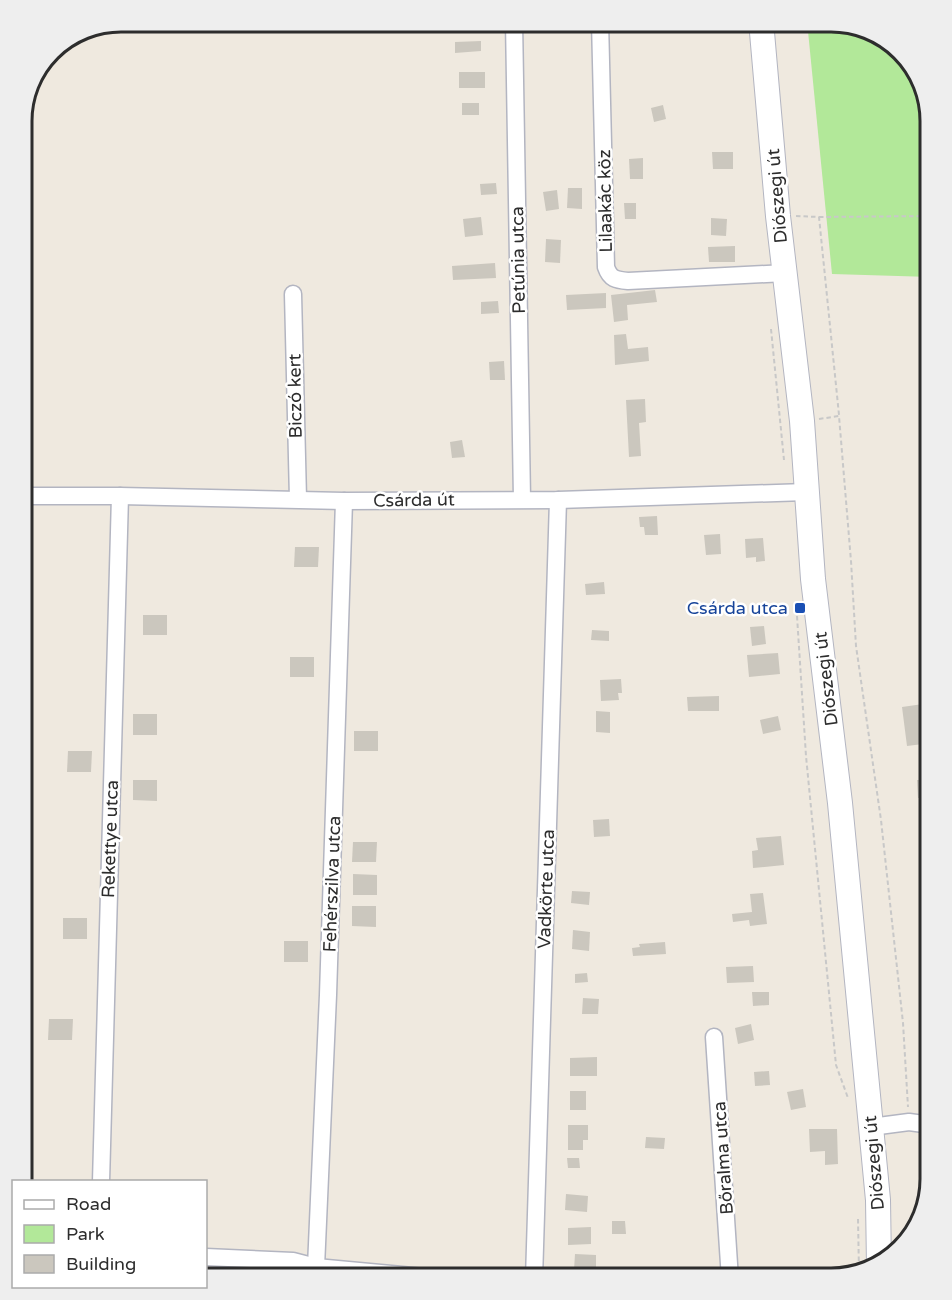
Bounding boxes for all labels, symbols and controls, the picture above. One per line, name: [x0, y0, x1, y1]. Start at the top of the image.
street label: Diószegi út: [762, 148, 792, 244]
street label: Lilaakác köz: [593, 149, 617, 253]
street label: Petúnia utca: [506, 206, 530, 314]
street label: Biczó kert: [283, 353, 307, 438]
street label: Csárda út: [373, 488, 455, 512]
place label: Csárda utca: [687, 597, 788, 619]
marker: Csárda utca: [793, 601, 807, 615]
street label: Diószegi út: [809, 630, 843, 727]
street label: Rekettye utca: [97, 779, 123, 899]
street label: Fehérszilva utca: [319, 815, 345, 953]
street label: Vadkörte utca: [533, 829, 559, 949]
street label: Bőralma utca: [708, 1101, 738, 1215]
street label: Diószegi út: [859, 1115, 889, 1211]
legend: [12, 1180, 207, 1288]
text: Road: [66, 1193, 111, 1215]
text: Park: [66, 1223, 105, 1245]
text: Building: [66, 1253, 136, 1275]

